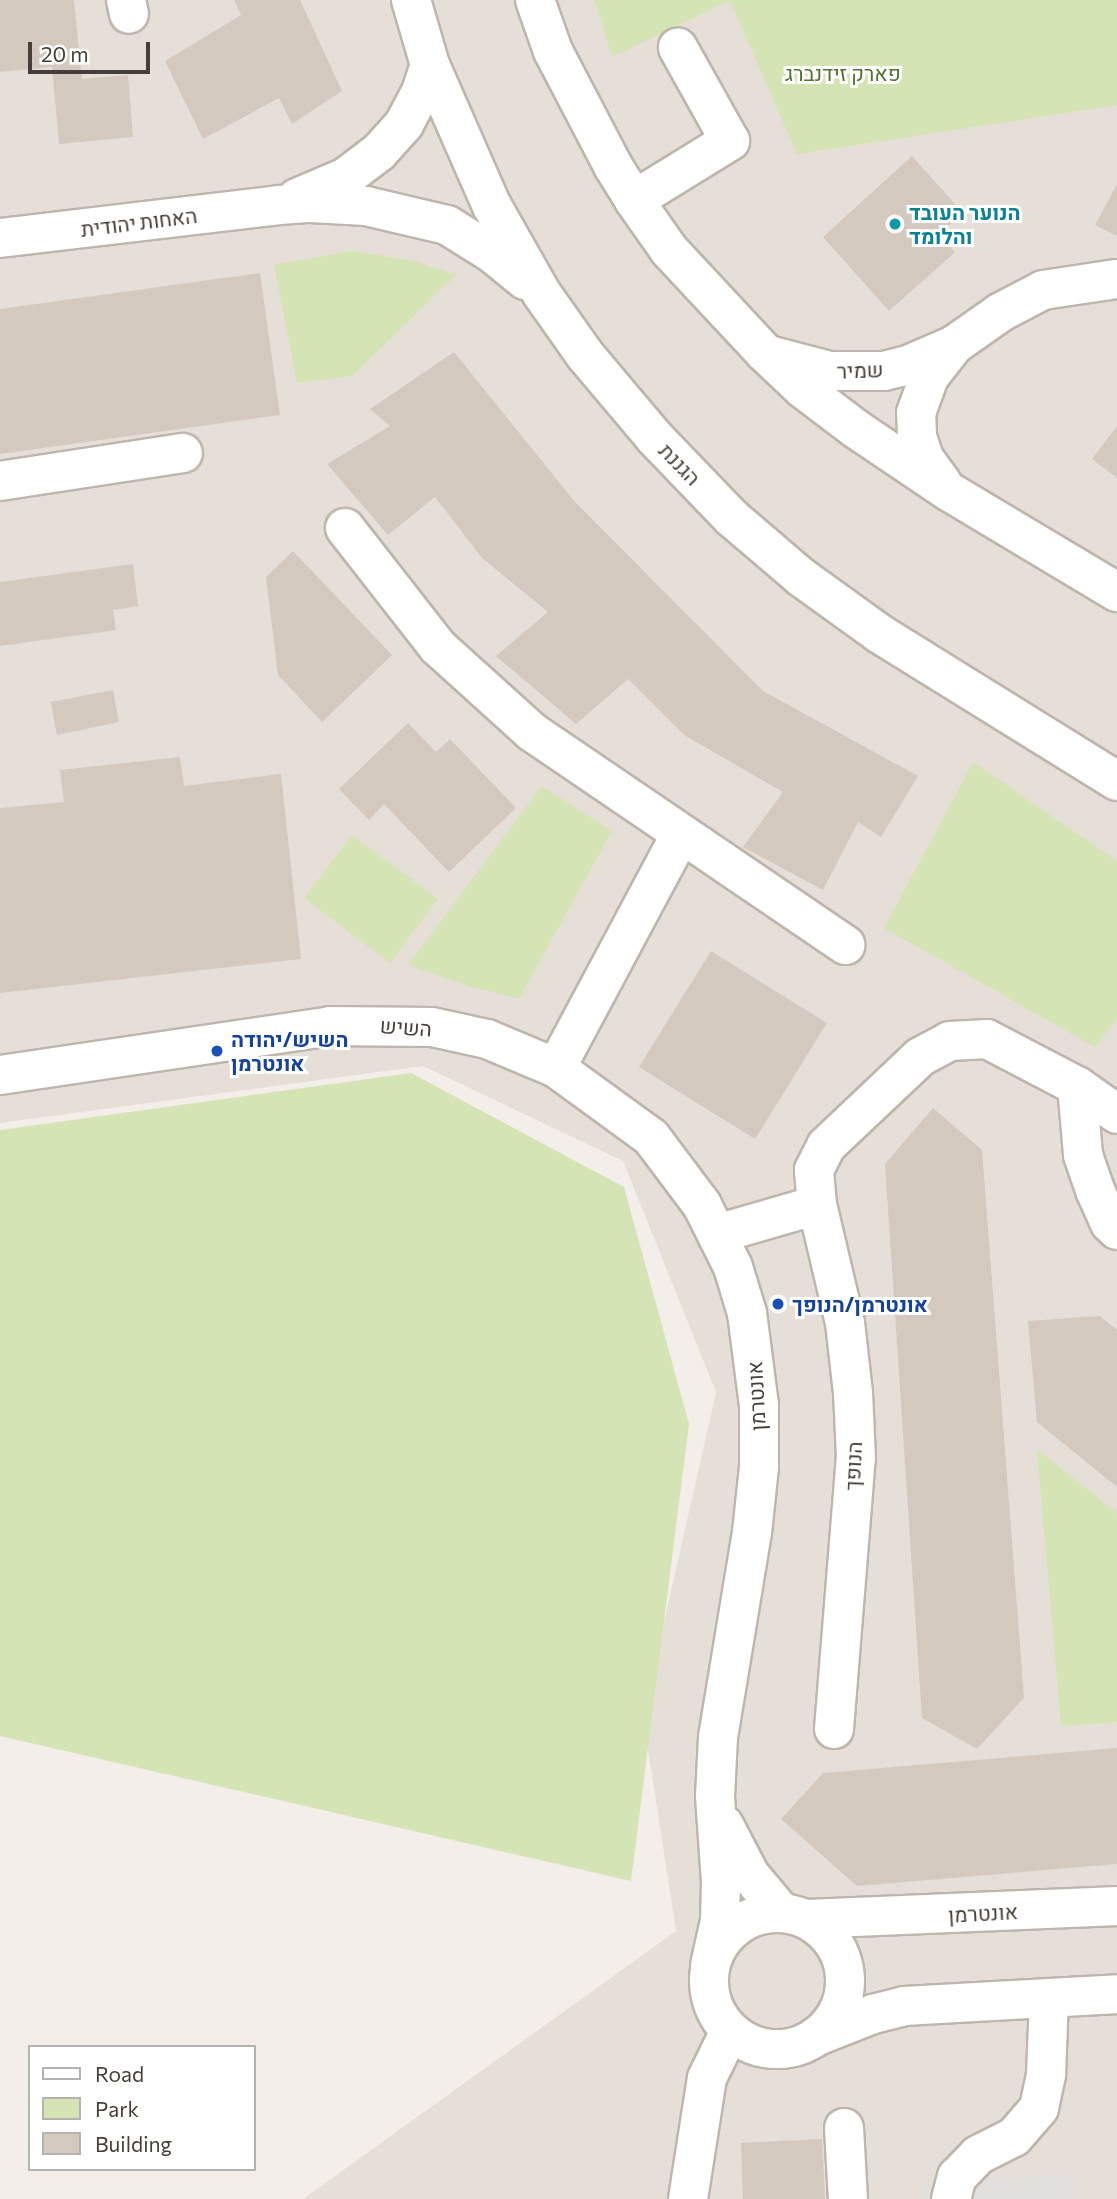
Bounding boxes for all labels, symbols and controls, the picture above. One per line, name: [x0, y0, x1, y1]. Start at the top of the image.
scale bar: [32, 28, 154, 72]
text: 20 m: [41, 41, 89, 66]
park label: פארק זידנברג: [785, 60, 901, 86]
place label: הנוער העובד והלומד: [909, 199, 1021, 249]
street label: האחות יהודית: [79, 202, 199, 242]
marker: הנוער העובד והלומד: [887, 216, 903, 232]
street label: שמיר: [836, 357, 884, 383]
street label: הגננת: [654, 438, 706, 490]
street label: השיש: [379, 1013, 433, 1041]
place label: השיש/יהודה אונטרמן: [231, 1026, 348, 1076]
marker: השיש/יהודה אונטרמן: [209, 1043, 225, 1059]
place label: אונטרמן/הנופך: [792, 1291, 928, 1317]
marker: אונטרמן/הנופך: [770, 1296, 786, 1312]
street label: אונטרמן: [742, 1360, 770, 1432]
street label: הנופך: [839, 1441, 867, 1491]
street label: אונטרמן: [947, 1899, 1019, 1927]
legend: [28, 2045, 256, 2171]
text: Road: [95, 2061, 144, 2086]
text: Park: [95, 2096, 139, 2121]
text: Building: [95, 2131, 172, 2156]

